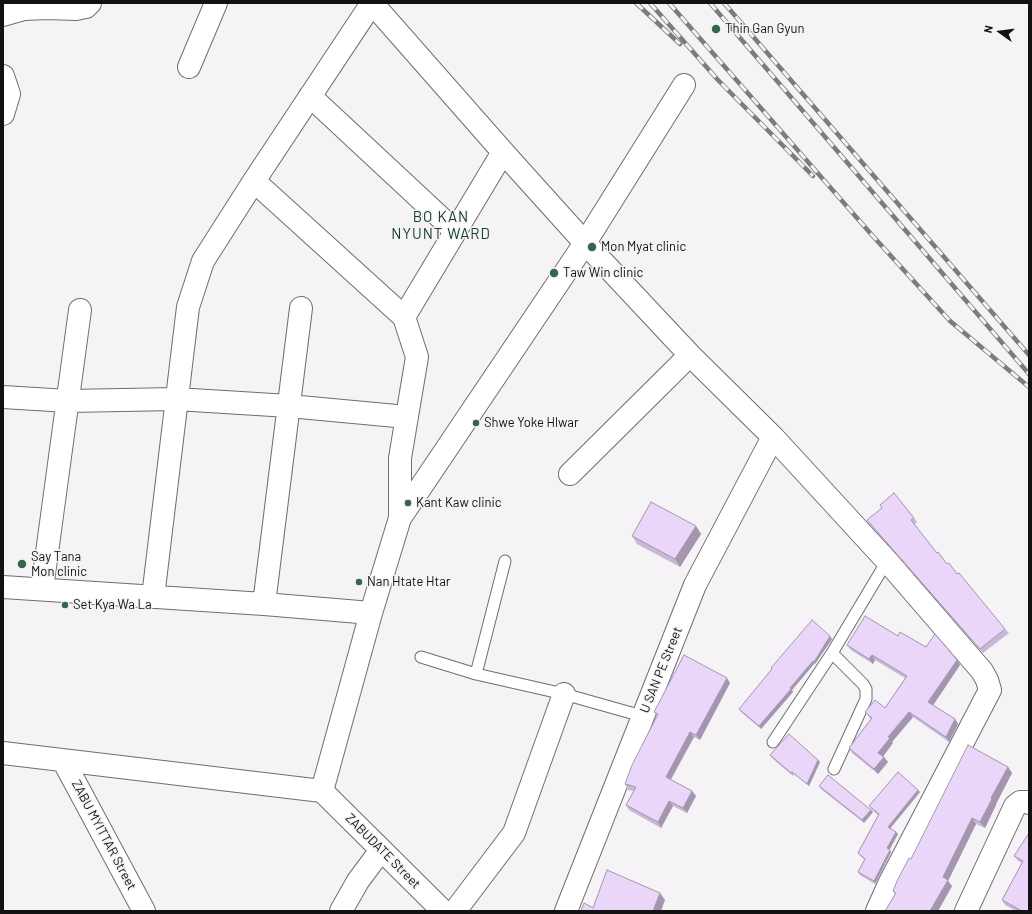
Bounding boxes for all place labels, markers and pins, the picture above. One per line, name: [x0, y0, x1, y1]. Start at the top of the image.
place label: Thin Gan Gyun: [725, 21, 804, 37]
marker: Thin Gan Gyun: [710, 23, 722, 35]
place label: Mon Myat clinic: [601, 239, 686, 255]
marker: Mon Myat clinic: [586, 241, 598, 253]
place label: Taw Win clinic: [563, 265, 643, 281]
marker: Taw Win clinic: [548, 267, 560, 279]
place label: Shwe Yoke Hlwar: [484, 415, 579, 431]
marker: Shwe Yoke Hlwar: [471, 418, 481, 428]
place label: Kant Kaw clinic: [416, 495, 502, 511]
marker: Kant Kaw clinic: [403, 498, 413, 508]
place label: Say Tana Mon clinic: [31, 549, 87, 580]
marker: Say Tana Mon clinic: [16, 558, 28, 570]
place label: Nan Htate Htar: [367, 574, 451, 590]
marker: Nan Htate Htar: [354, 577, 364, 587]
place label: Set Kya Wa La: [73, 597, 152, 613]
marker: Set Kya Wa La: [60, 600, 70, 610]

